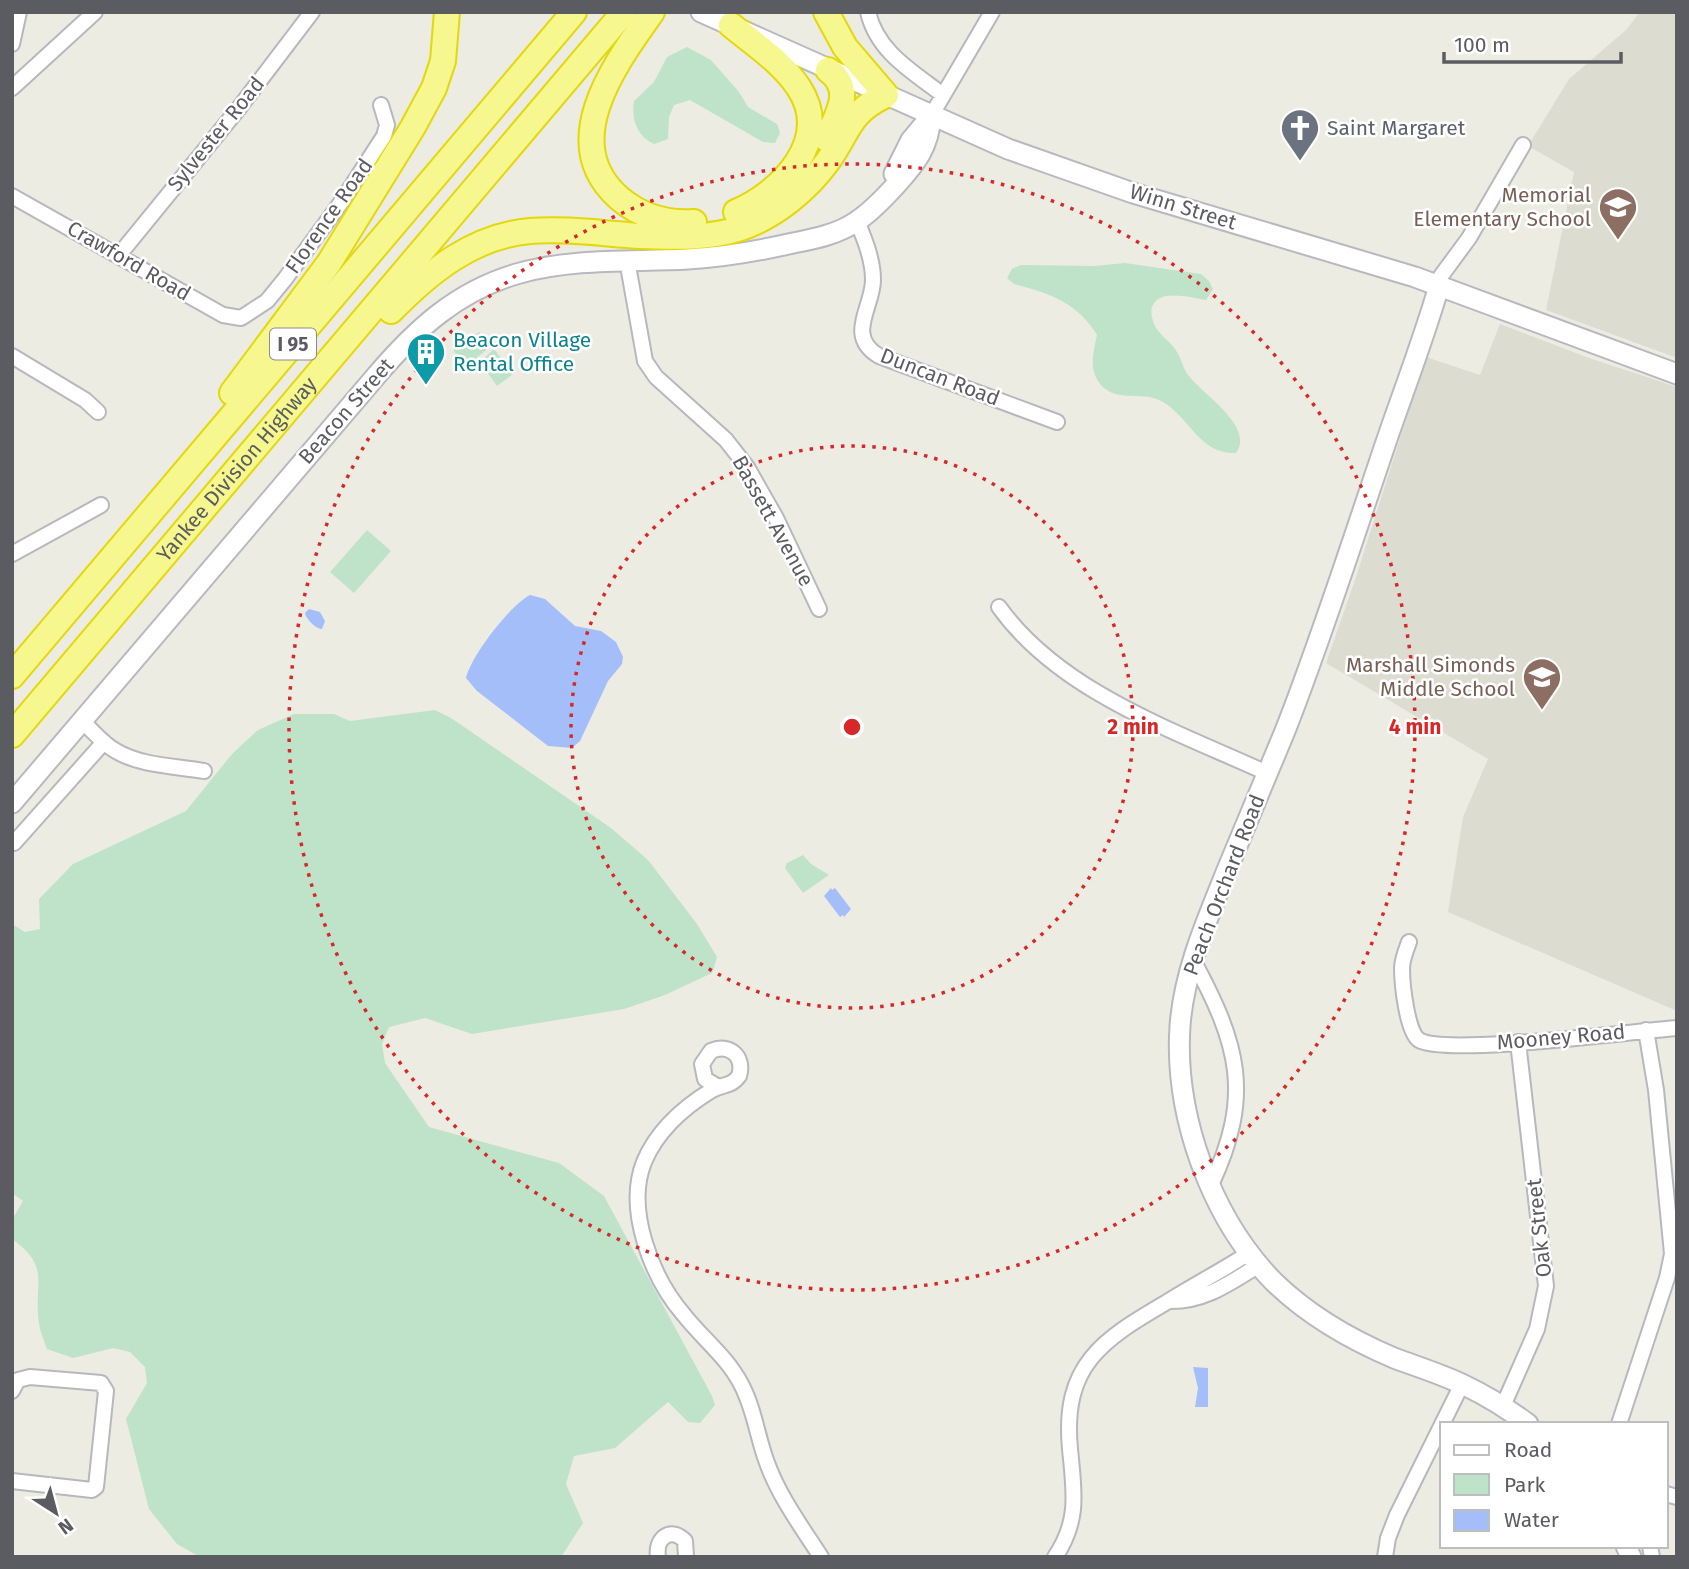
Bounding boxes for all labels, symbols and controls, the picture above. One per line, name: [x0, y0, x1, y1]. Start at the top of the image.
scale bar: [1444, 21, 1621, 65]
text: 100 m: [1454, 32, 1510, 58]
street label: Sylvester Road: [162, 71, 270, 197]
church icon: Saint Margaret: [1279, 107, 1321, 162]
place label: Saint Margaret: [1327, 115, 1466, 141]
street label: Florence Road: [280, 153, 378, 279]
street label: Winn Street: [1126, 178, 1240, 236]
place label: Memorial Elementary School: [1413, 182, 1591, 232]
school or university icon: Memorial Elementary School: [1597, 186, 1639, 241]
street label: Crawford Road: [63, 215, 195, 307]
place label: Beacon Village Rental Office: [453, 327, 591, 377]
road number: I 95: [270, 328, 316, 360]
building icon: Beacon Village Rental Office: [405, 331, 447, 386]
street label: Duncan Road: [877, 342, 1003, 412]
street label: Beacon Street: [293, 352, 399, 469]
street label: Yankee Division Highway: [151, 371, 323, 567]
street label: Bassett Avenue: [726, 451, 820, 591]
place label: Marshall Simonds Middle School: [1346, 652, 1515, 702]
school or university icon: Marshall Simonds Middle School: [1521, 656, 1563, 711]
text: 2 min: [1107, 714, 1159, 740]
text: 4 min: [1389, 714, 1441, 740]
centre of rings: [840, 715, 864, 739]
street label: Peach Orchard Road: [1177, 791, 1271, 979]
street label: Mooney Road: [1496, 1018, 1626, 1056]
street label: Oak Street: [1521, 1177, 1557, 1279]
legend: [1440, 1422, 1668, 1548]
text: Road: [1504, 1437, 1552, 1463]
text: Park: [1504, 1472, 1546, 1498]
north arrow: [21, 1478, 91, 1548]
text: Water: [1504, 1507, 1559, 1533]
text: N: [54, 1513, 78, 1539]

